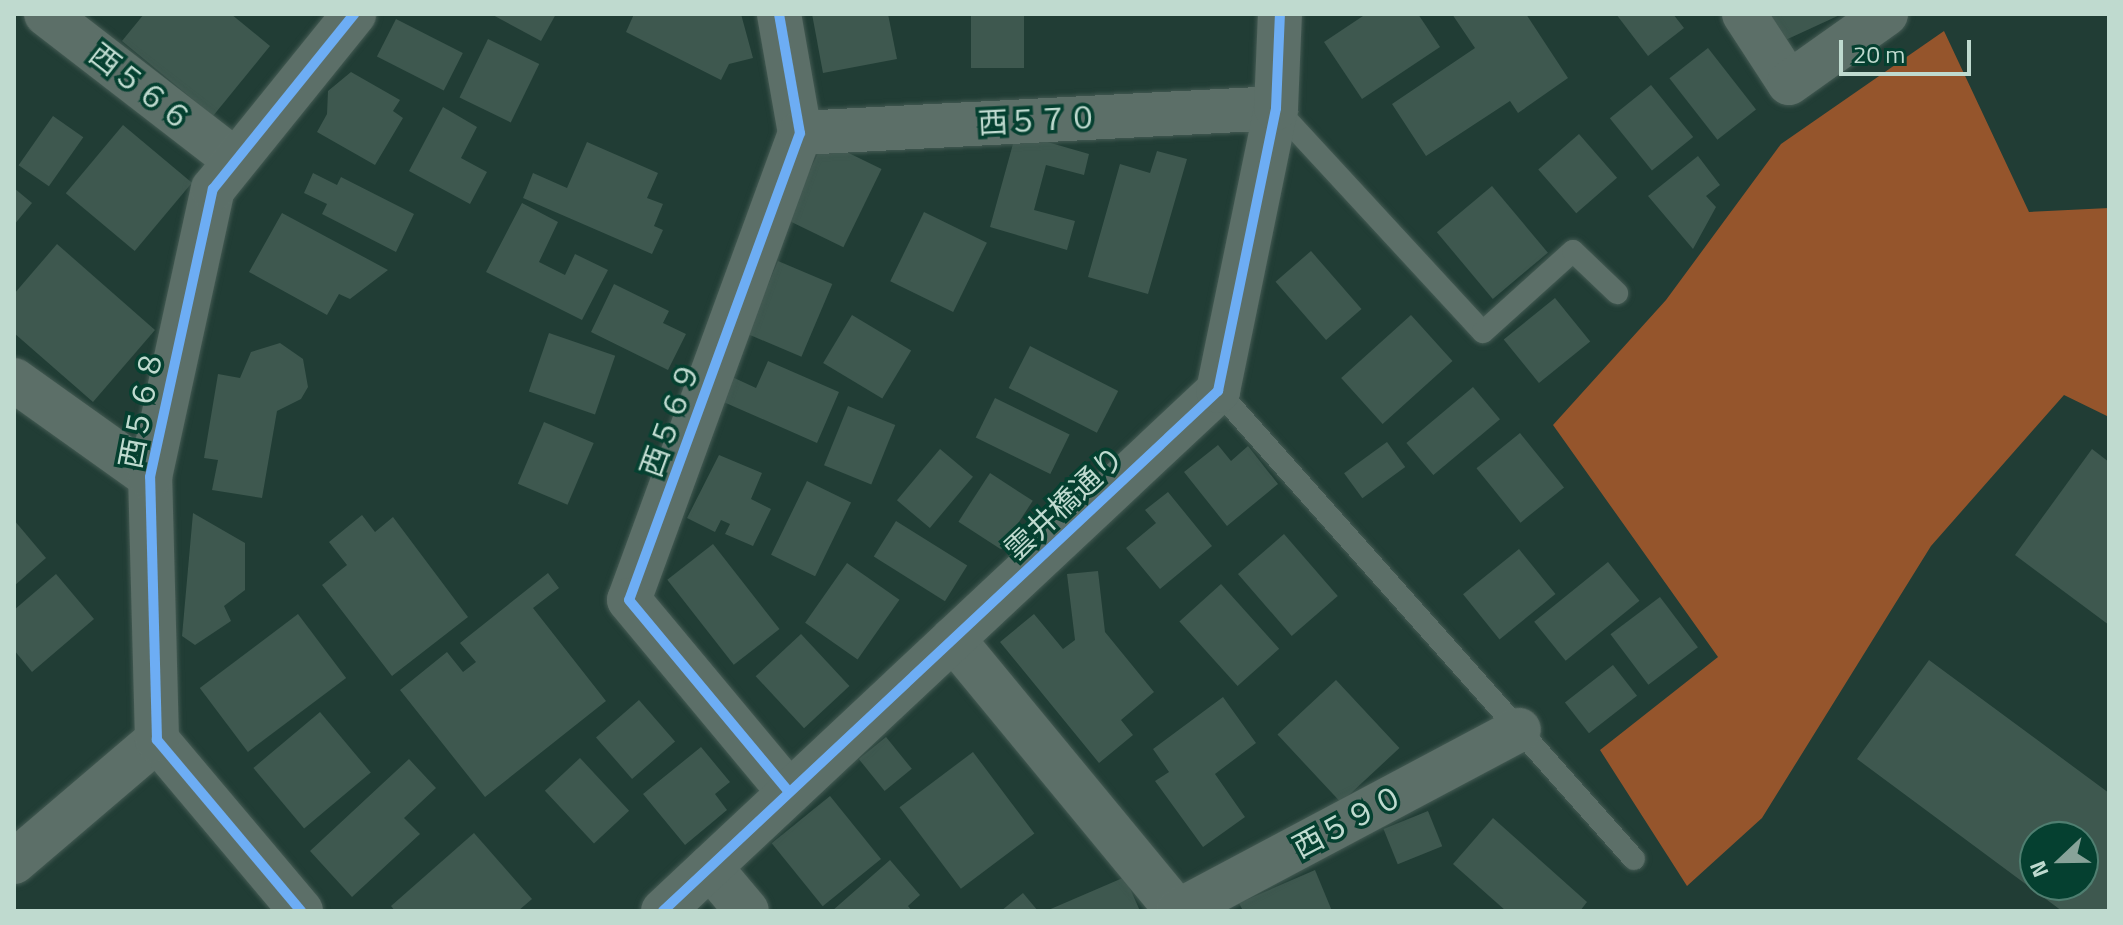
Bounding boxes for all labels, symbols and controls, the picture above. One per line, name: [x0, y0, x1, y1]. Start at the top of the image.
scale bar: [1843, 24, 1975, 74]
street label: 西５６６: [83, 36, 199, 138]
text: 20 m: [1853, 36, 1905, 72]
street label: 西５７０: [977, 99, 1099, 141]
street label: 西５６８: [112, 347, 170, 471]
street label: 西５６９: [633, 356, 707, 482]
street label: 雲井橋通り: [997, 439, 1131, 567]
street label: 西５９０: [1287, 777, 1409, 865]
north arrow: [2019, 821, 2099, 901]
text: N: [2020, 856, 2057, 883]

